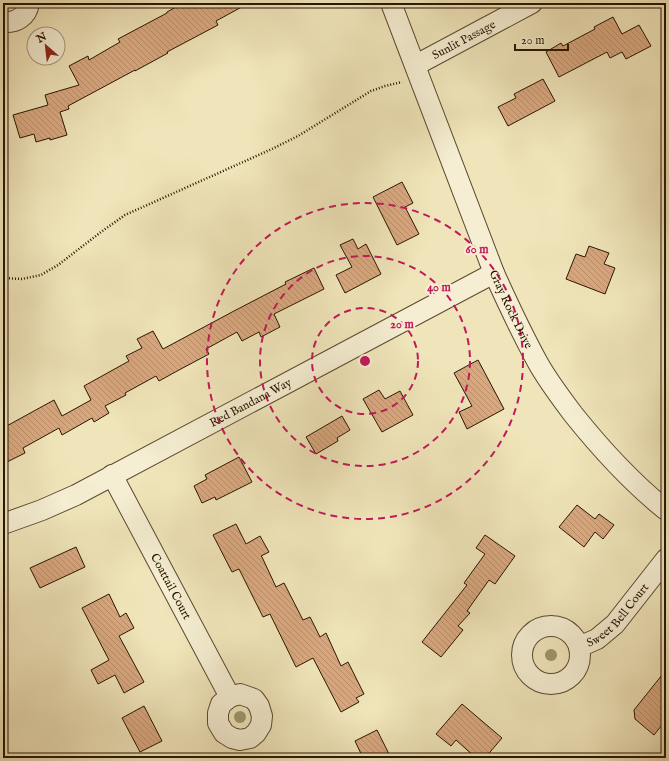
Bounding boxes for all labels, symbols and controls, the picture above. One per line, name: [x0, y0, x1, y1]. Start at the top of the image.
street label: Sunlit Passage: [429, 16, 498, 63]
north arrow: [26, 26, 66, 66]
scale bar: [515, 26, 568, 52]
text: N: [33, 29, 50, 47]
text: 20 m: [521, 33, 544, 48]
text: 60 m: [466, 242, 489, 257]
street label: Gray Rock Drive: [486, 268, 537, 351]
text: 40 m: [427, 280, 452, 295]
text: 20 m: [390, 317, 414, 332]
centre of rings: [358, 354, 372, 368]
street label: Red Bandana Way: [207, 374, 294, 430]
street label: Coattail Court: [147, 551, 195, 622]
street label: Sweet Bell Court: [584, 580, 652, 650]

